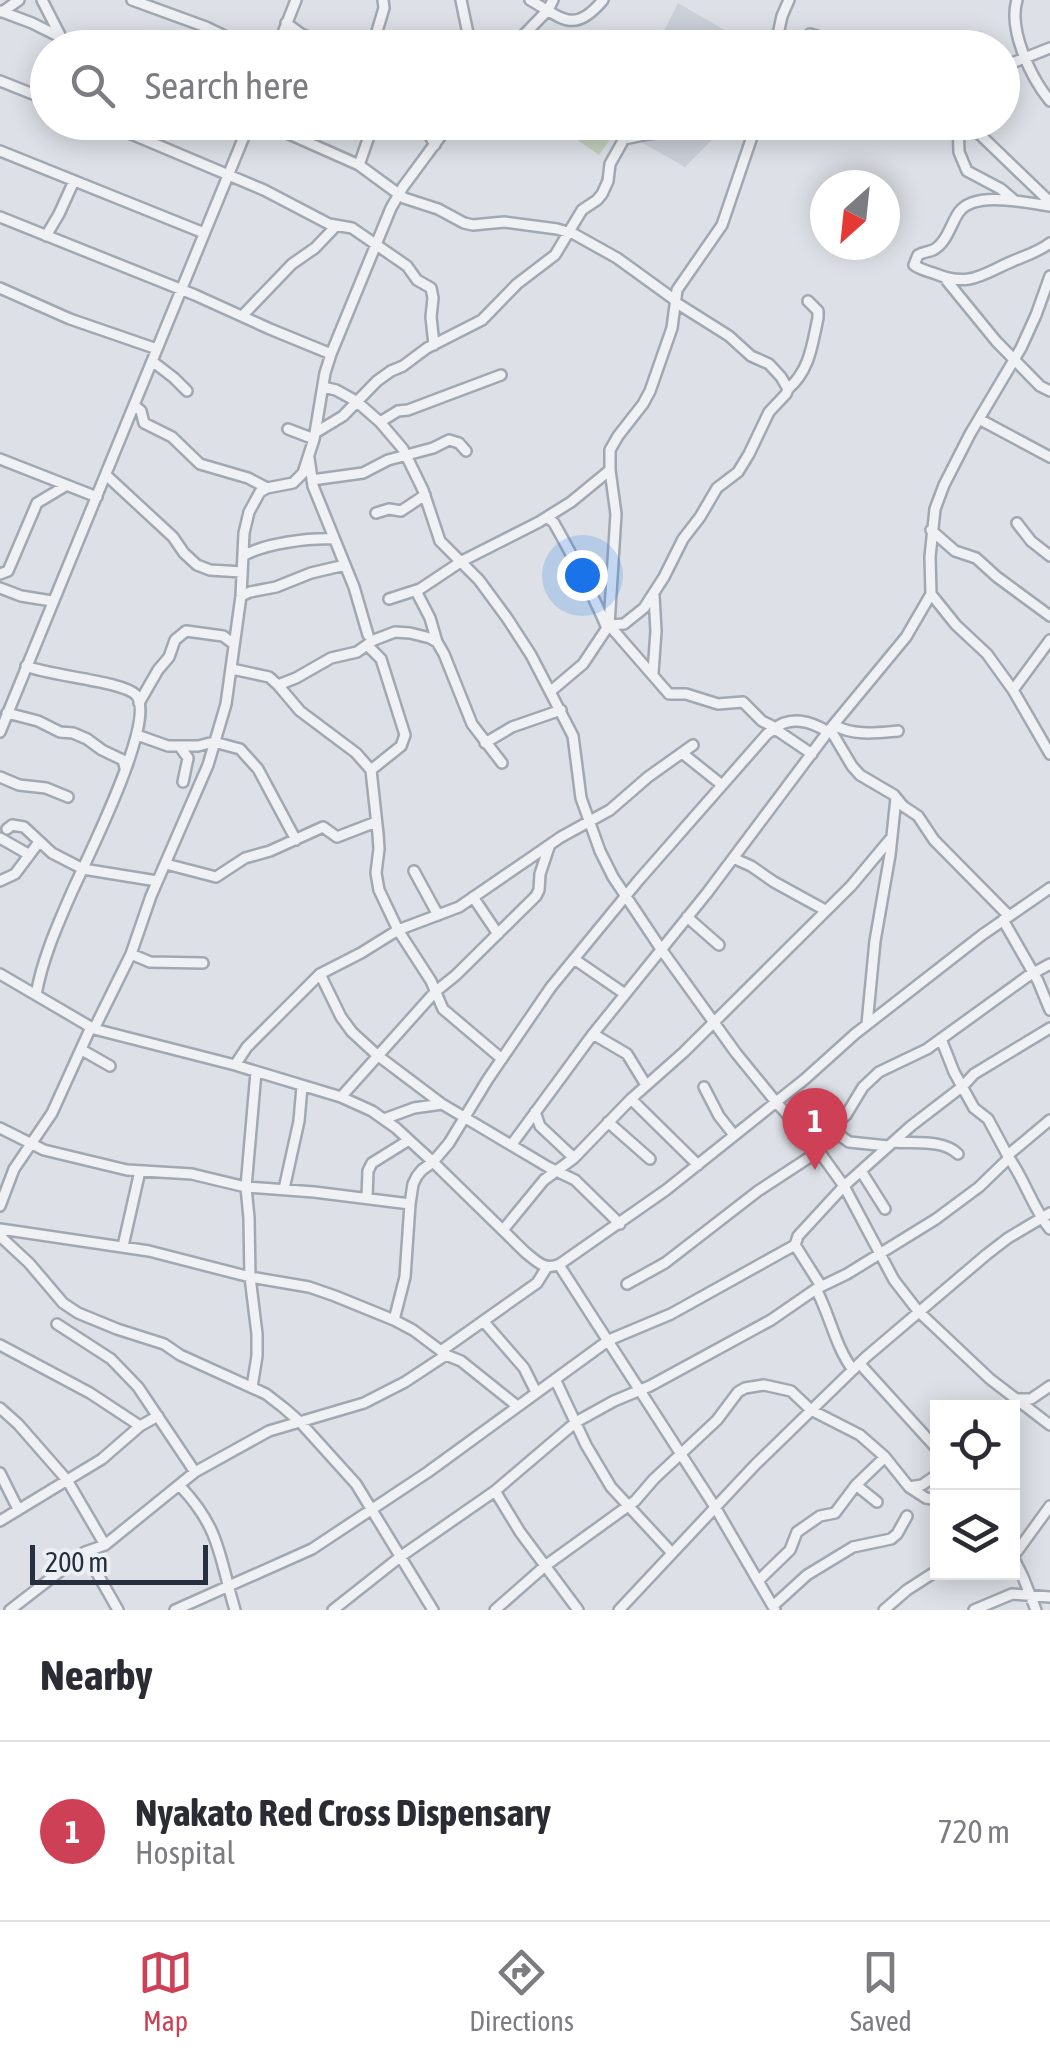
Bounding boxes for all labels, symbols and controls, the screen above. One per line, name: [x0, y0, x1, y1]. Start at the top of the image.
search box: [30, 30, 1020, 140]
icon: search: [65, 58, 120, 113]
text: Search here: [145, 64, 309, 107]
north arrow: [810, 170, 900, 260]
your location: [557, 550, 608, 601]
pin: 1: [782, 1088, 848, 1170]
map controls: [930, 1400, 1020, 1580]
button: locate: [930, 1400, 1020, 1490]
button: layers: [930, 1490, 1020, 1580]
scale bar: [30, 1540, 208, 1584]
text: 200 m: [45, 1546, 108, 1578]
text: Nearby: [40, 1651, 153, 1699]
text: Nyakato Red Cross Dispensary: [135, 1791, 551, 1834]
text: 1: [65, 1813, 80, 1850]
text: 720 m: [937, 1813, 1010, 1850]
text: Hospital: [135, 1834, 235, 1871]
tab: Map: [138, 1945, 193, 2037]
tab: Directions: [469, 1945, 574, 2037]
tab: Saved: [850, 1945, 912, 2037]

